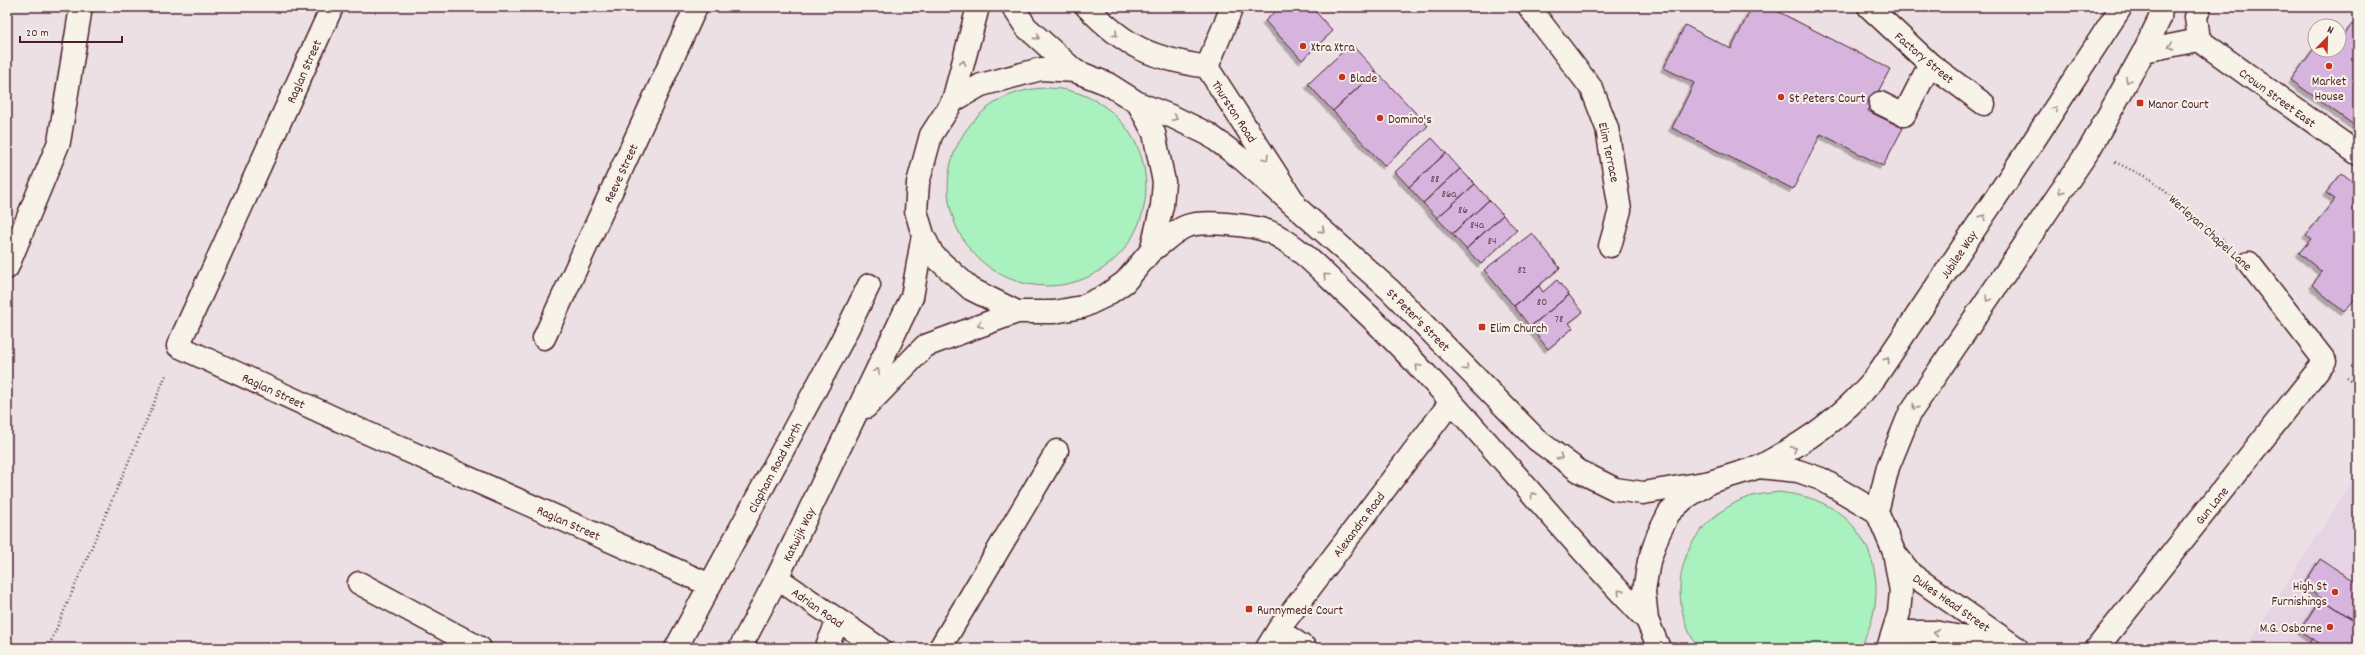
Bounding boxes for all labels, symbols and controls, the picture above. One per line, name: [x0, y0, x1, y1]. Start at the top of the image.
scale bar: [20, 18, 122, 44]
north arrow: [2307, 18, 2347, 58]
text: N: [2324, 22, 2336, 39]
text: 20 m: [26, 25, 49, 42]
street label: Factory Street: [1890, 28, 1957, 90]
one-way arrow: [1110, 29, 1118, 36]
one-way arrow: [1033, 32, 1040, 39]
street label: Raglan Street: [283, 37, 328, 107]
place label: Xtra Xtra: [1311, 39, 1355, 58]
marker: Xtra Xtra: [1298, 41, 1308, 51]
one-way arrow: [2168, 41, 2175, 49]
one-way arrow: [958, 60, 967, 67]
marker: Market House: [2324, 61, 2334, 71]
street label: Crown Street East: [2234, 65, 2319, 134]
place label: Blade: [1350, 70, 1377, 89]
marker: Blade: [1337, 72, 1347, 82]
place label: Market House: [2312, 73, 2346, 107]
one-way arrow: [2126, 76, 2133, 84]
street label: Thurston Road: [1206, 77, 1260, 147]
place label: St Peters Court: [1789, 90, 1866, 109]
marker: St Peters Court: [1776, 92, 1786, 102]
place label: Manor Court: [2148, 96, 2209, 115]
marker: Manor Court: [2135, 98, 2145, 108]
one-way arrow: [2050, 106, 2057, 113]
place label: Domino's: [1388, 111, 1432, 130]
one-way arrow: [1170, 113, 1178, 121]
marker: Domino's: [1375, 113, 1385, 123]
street label: Elim Terrace: [1592, 121, 1623, 185]
street label: Reeve Street: [600, 141, 644, 207]
one-way arrow: [1261, 154, 1268, 161]
house number: 88: [1431, 172, 1439, 188]
house number: 86a: [1442, 187, 1457, 203]
one-way arrow: [2058, 187, 2066, 194]
street label: Werleyan Chapel Lane: [2163, 191, 2255, 277]
house number: 86: [1458, 203, 1468, 219]
one-way arrow: [1978, 215, 1985, 222]
house number: 84a: [1470, 218, 1485, 234]
one-way arrow: [1317, 225, 1325, 232]
street label: Jubilee Way: [1937, 227, 1984, 283]
house number: 84: [1488, 234, 1496, 250]
house number: 82: [1517, 263, 1527, 279]
one-way arrow: [1323, 273, 1331, 281]
street label: St Peter's Street: [1381, 285, 1453, 357]
house number: 80: [1537, 295, 1547, 311]
one-way arrow: [1985, 295, 1993, 302]
house number: 78: [1555, 312, 1563, 328]
place label: Elim Church: [1490, 320, 1547, 339]
one-way arrow: [977, 321, 984, 329]
marker: Elim Church: [1477, 322, 1487, 332]
one-way arrow: [1882, 357, 1890, 364]
one-way arrow: [1461, 363, 1469, 371]
one-way arrow: [1416, 364, 1423, 372]
one-way arrow: [872, 368, 880, 376]
street label: Raglan Street: [238, 369, 308, 415]
one-way arrow: [1913, 402, 1920, 409]
street label: Clapham Road North: [744, 419, 808, 517]
one-way arrow: [1789, 446, 1797, 454]
one-way arrow: [1556, 452, 1563, 459]
street label: Gun Lane: [2192, 483, 2234, 530]
street label: Alexandra Road: [1329, 489, 1391, 562]
one-way arrow: [1531, 493, 1538, 500]
street label: Raglan Street: [533, 502, 603, 547]
street label: Katwijk Way: [779, 504, 822, 565]
street label: Dukes Head Street: [1908, 570, 1993, 638]
place label: High St Furnishings: [2271, 578, 2327, 612]
street label: Adrian Road: [787, 584, 847, 634]
marker: High St Furnishings: [2330, 587, 2340, 597]
one-way arrow: [1617, 589, 1625, 597]
place label: Runnymede Court: [1257, 602, 1343, 621]
marker: Runnymede Court: [1244, 604, 1254, 614]
place label: M.G. Osborne: [2260, 620, 2322, 639]
marker: M.G. Osborne: [2325, 622, 2335, 632]
one-way arrow: [1933, 629, 1939, 638]

